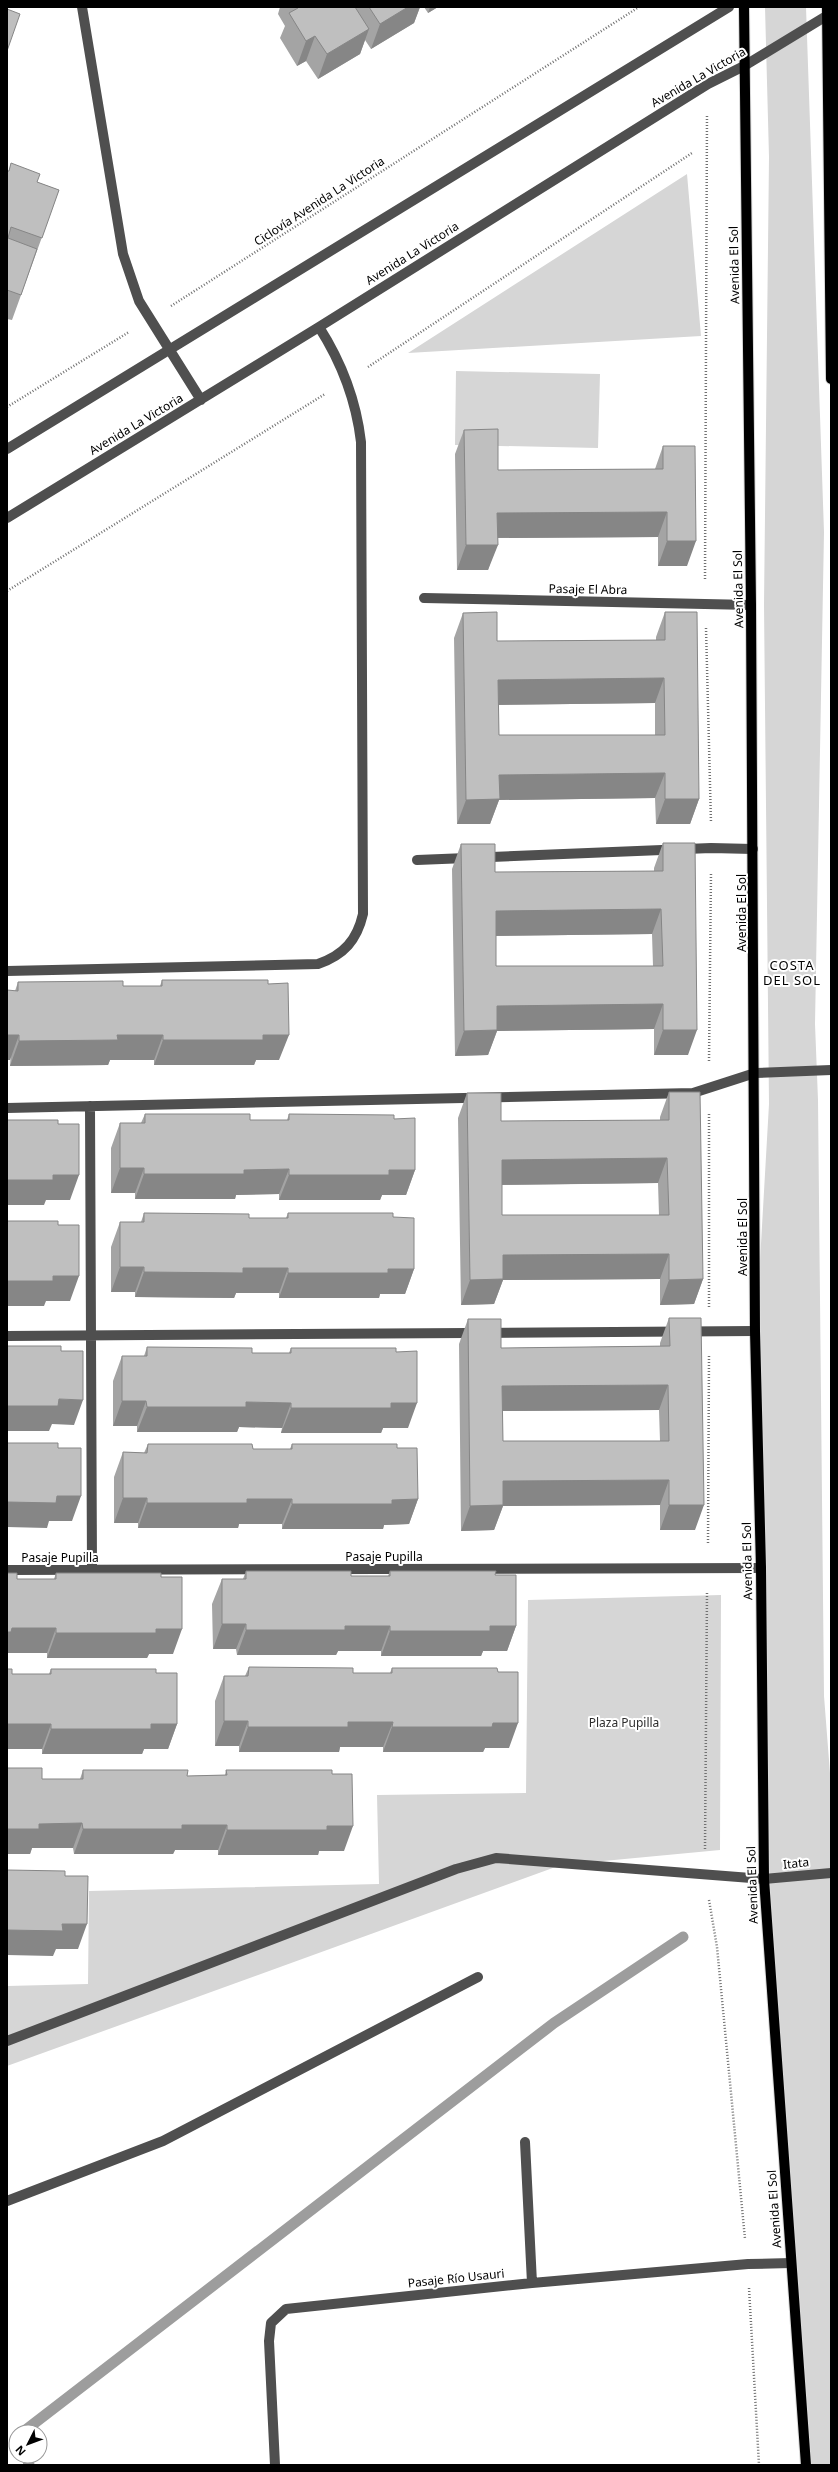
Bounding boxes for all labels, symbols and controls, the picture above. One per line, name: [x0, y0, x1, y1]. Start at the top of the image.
street label: Avenida La Victoria: [647, 43, 749, 111]
street label: Ciclovía Avenida La Victoria: [250, 152, 388, 250]
street label: Avenida La Victoria: [362, 217, 462, 289]
street label: Avenida El Sol: [725, 226, 743, 304]
street label: Avenida La Victoria: [86, 389, 186, 459]
street label: Avenida El Sol: [729, 550, 747, 628]
street label: Pasaje El Abra: [548, 580, 628, 598]
street label: Avenida El Sol: [733, 874, 750, 952]
district label: COSTA DEL SOL: [763, 956, 821, 989]
street label: Avenida El Sol: [734, 1198, 751, 1276]
street label: Avenida El Sol: [738, 1522, 756, 1600]
street label: Pasaje Pupilla: [345, 1548, 423, 1565]
street label: Pasaje Pupilla: [21, 1549, 99, 1566]
park label: Plaza Pupilla: [589, 1714, 659, 1731]
street label: Avenida El Sol: [742, 1846, 762, 1924]
street label: Itata: [782, 1853, 810, 1873]
street label: Avenida El Sol: [763, 2169, 785, 2249]
street label: Pasaje Río Usauri: [407, 2264, 505, 2292]
north arrow: [8, 2424, 48, 2464]
text: N: [12, 2443, 29, 2459]

